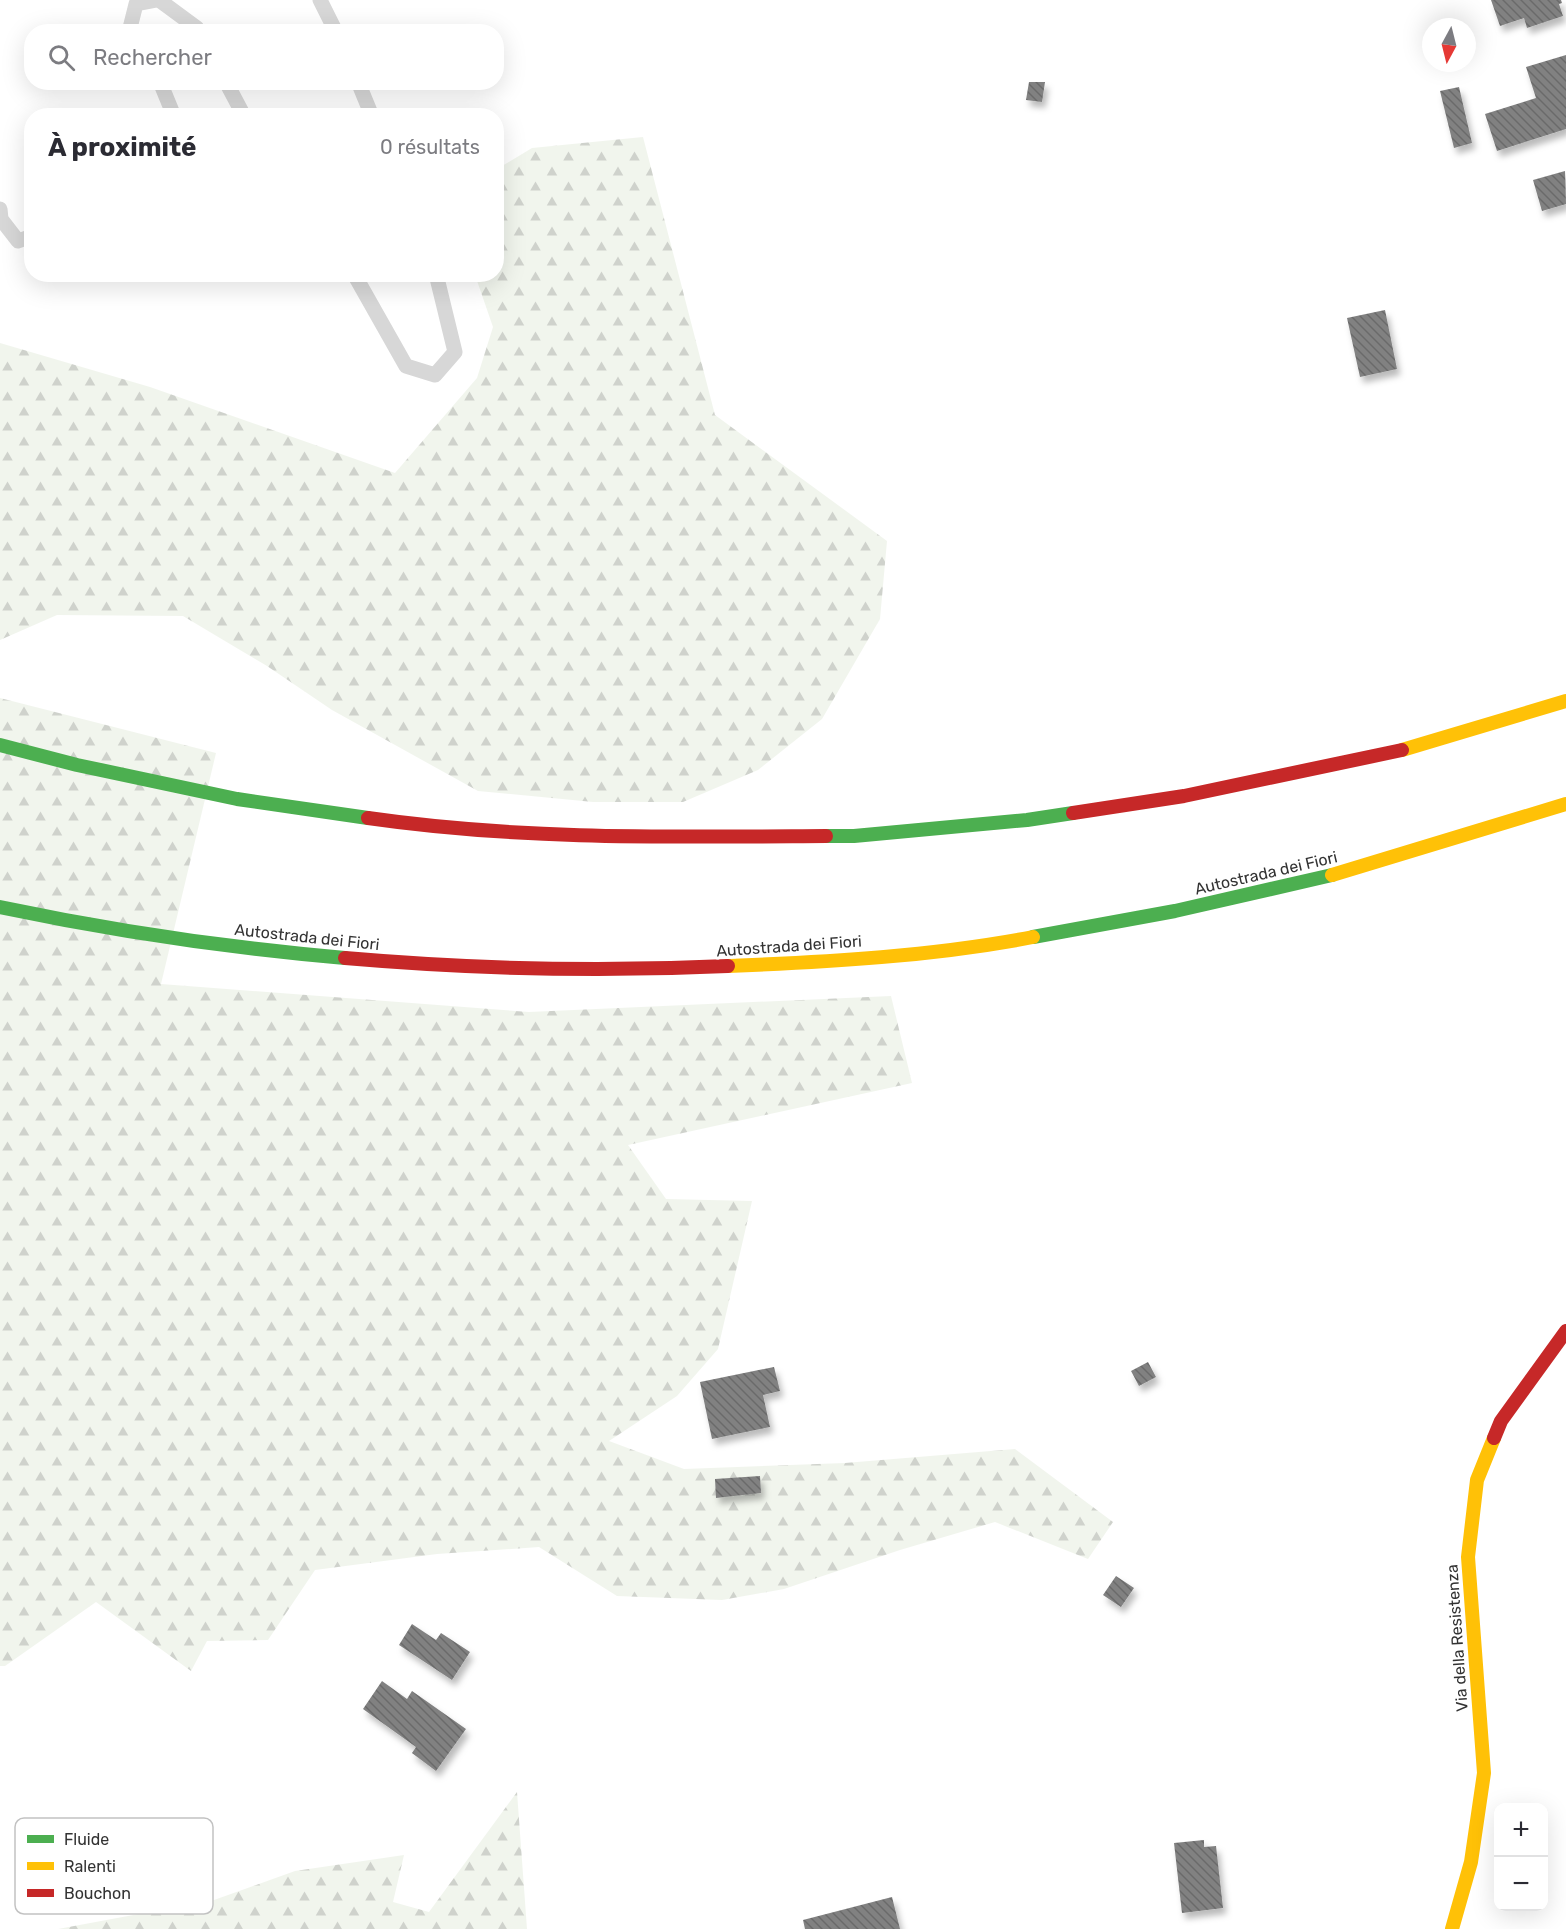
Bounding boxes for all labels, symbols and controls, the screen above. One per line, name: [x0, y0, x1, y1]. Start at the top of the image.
north arrow: [1422, 18, 1476, 72]
search box: [24, 24, 504, 90]
icon: search: [45, 41, 78, 74]
text: Rechercher: [93, 44, 212, 71]
text: À proximité: [48, 132, 197, 163]
text: 0 résultats: [380, 135, 480, 159]
street label: Autostrada dei Fiori: [1193, 847, 1339, 899]
street label: Autostrada dei Fiori: [234, 920, 380, 954]
street label: Autostrada dei Fiori: [716, 931, 862, 961]
street label: Via della Resistenza: [1442, 1564, 1472, 1712]
map controls: [1494, 1803, 1548, 1911]
button: +: [1494, 1803, 1548, 1857]
legend: [15, 1818, 213, 1914]
text: Fluide: [64, 1830, 109, 1849]
text: Ralenti: [64, 1857, 116, 1876]
button: −: [1494, 1857, 1548, 1911]
text: Bouchon: [64, 1884, 131, 1903]

